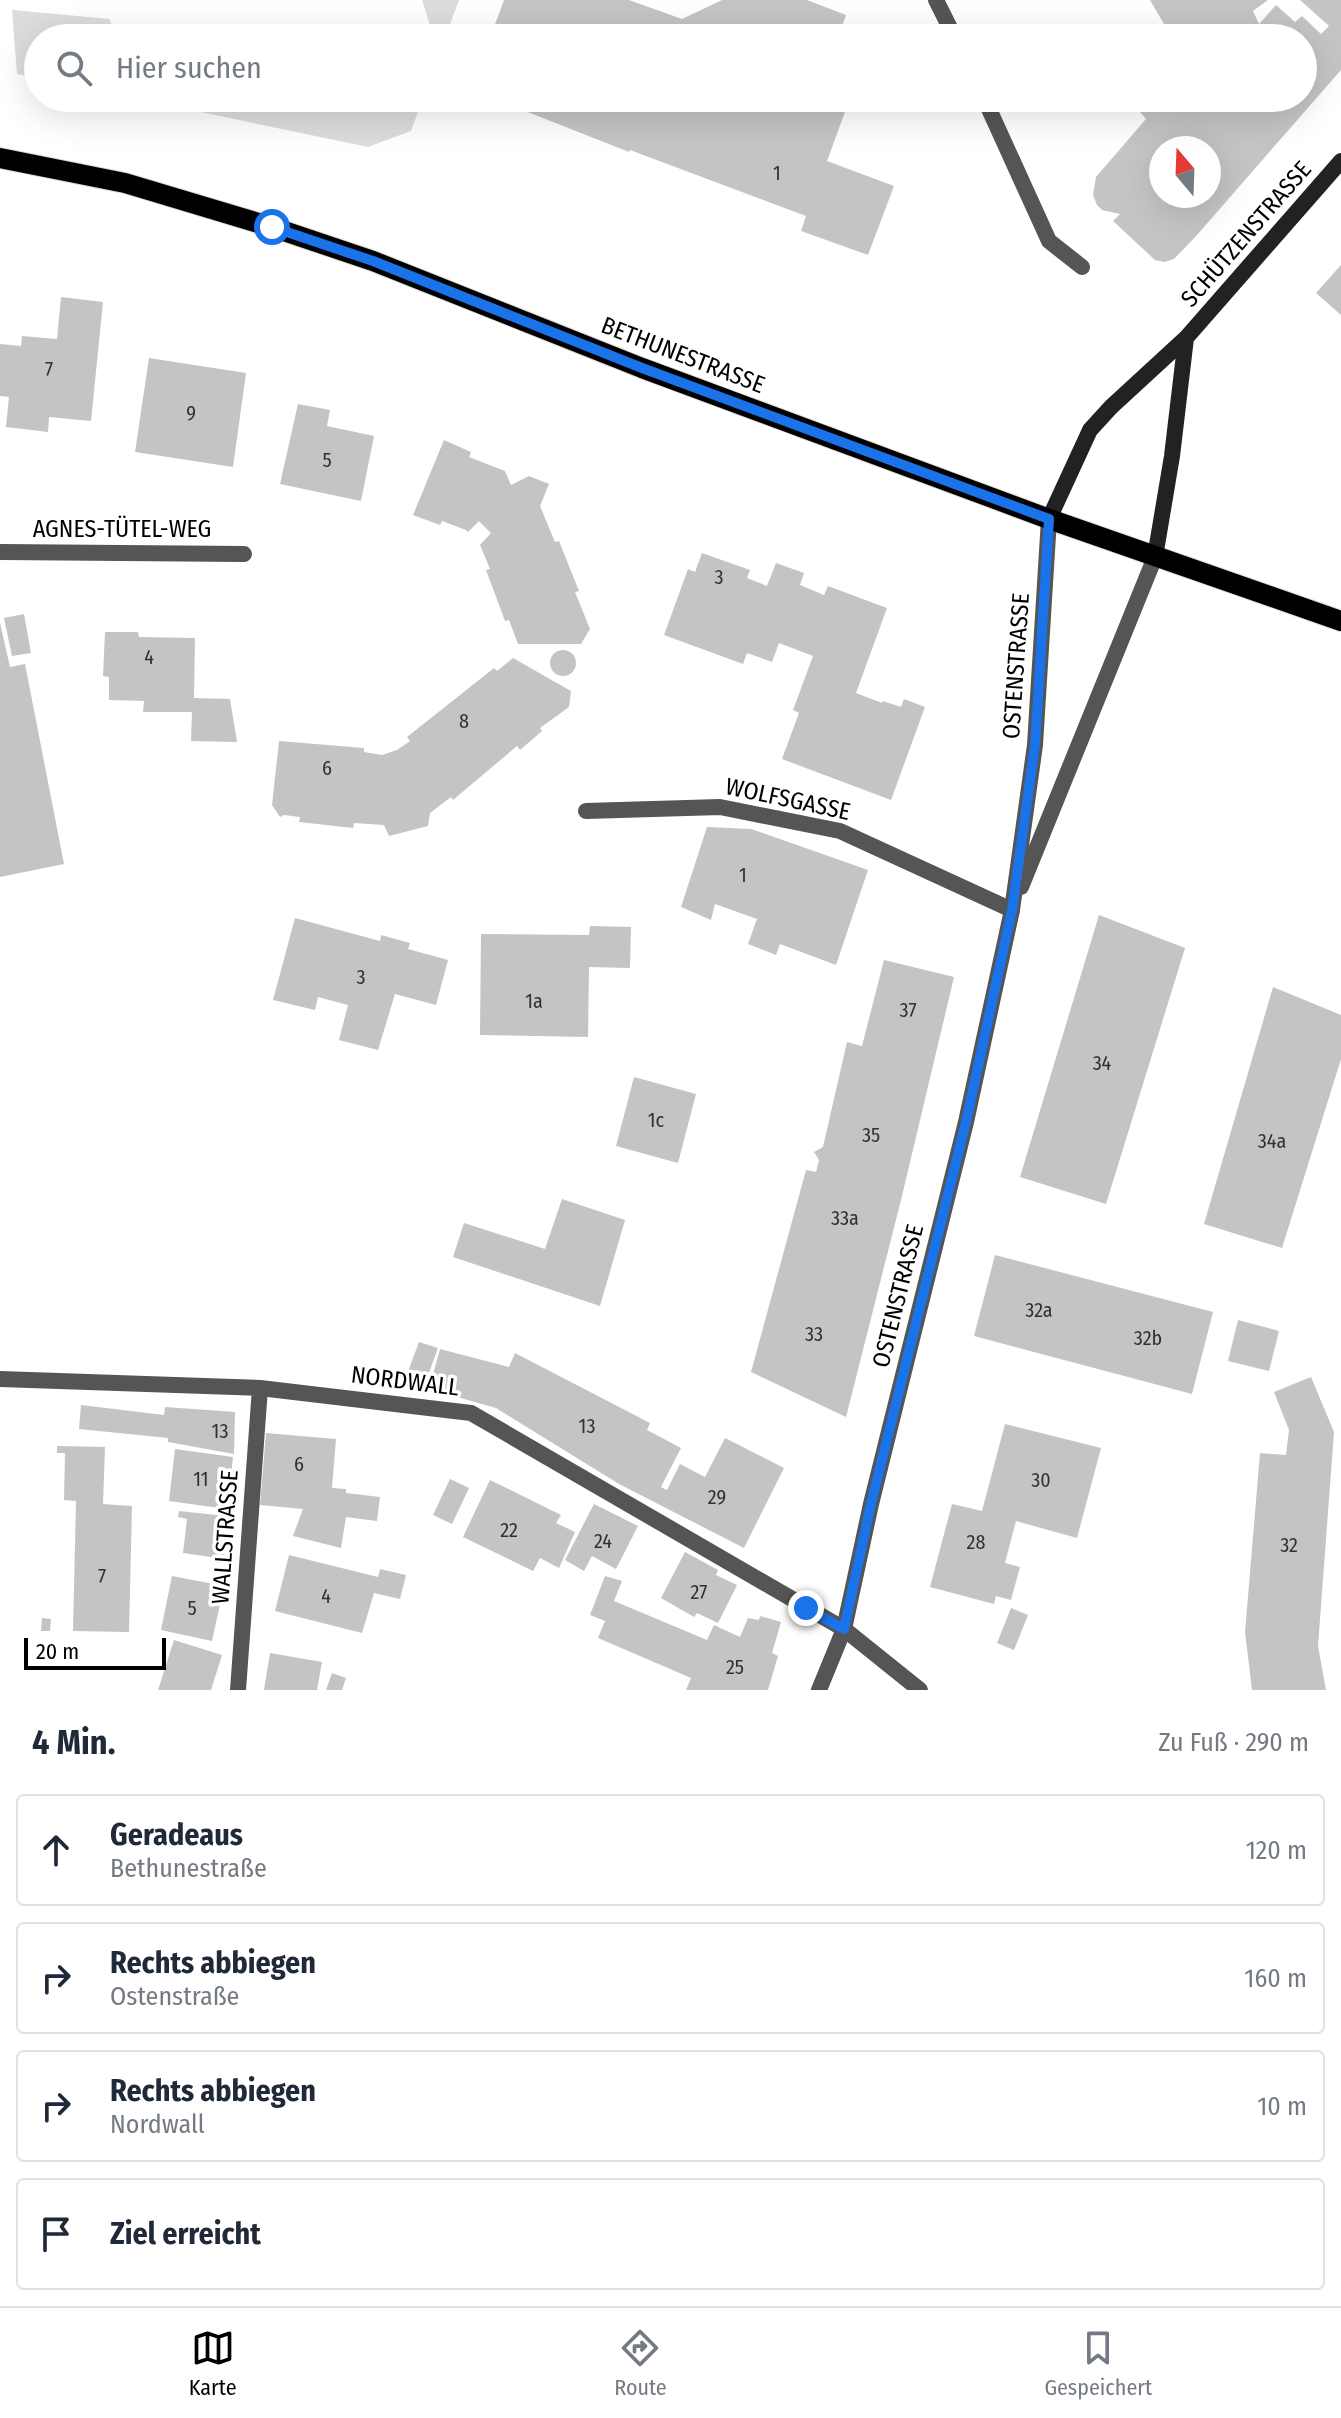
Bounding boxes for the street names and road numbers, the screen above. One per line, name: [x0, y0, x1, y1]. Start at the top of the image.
street label: SCHÜTZENSTRASSE: [1175, 156, 1317, 312]
street label: BETHUNESTRASSE: [597, 311, 769, 399]
street label: AGNES-TÜTEL-WEG: [33, 515, 211, 543]
street label: OSTENSTRASSE: [997, 592, 1035, 740]
street label: WOLFSGASSE: [723, 772, 853, 826]
street label: OSTENSTRASSE: [867, 1222, 929, 1370]
street label: NORDWALL: [349, 1360, 461, 1402]
street label: WALLSTRASSE: [206, 1469, 244, 1605]

